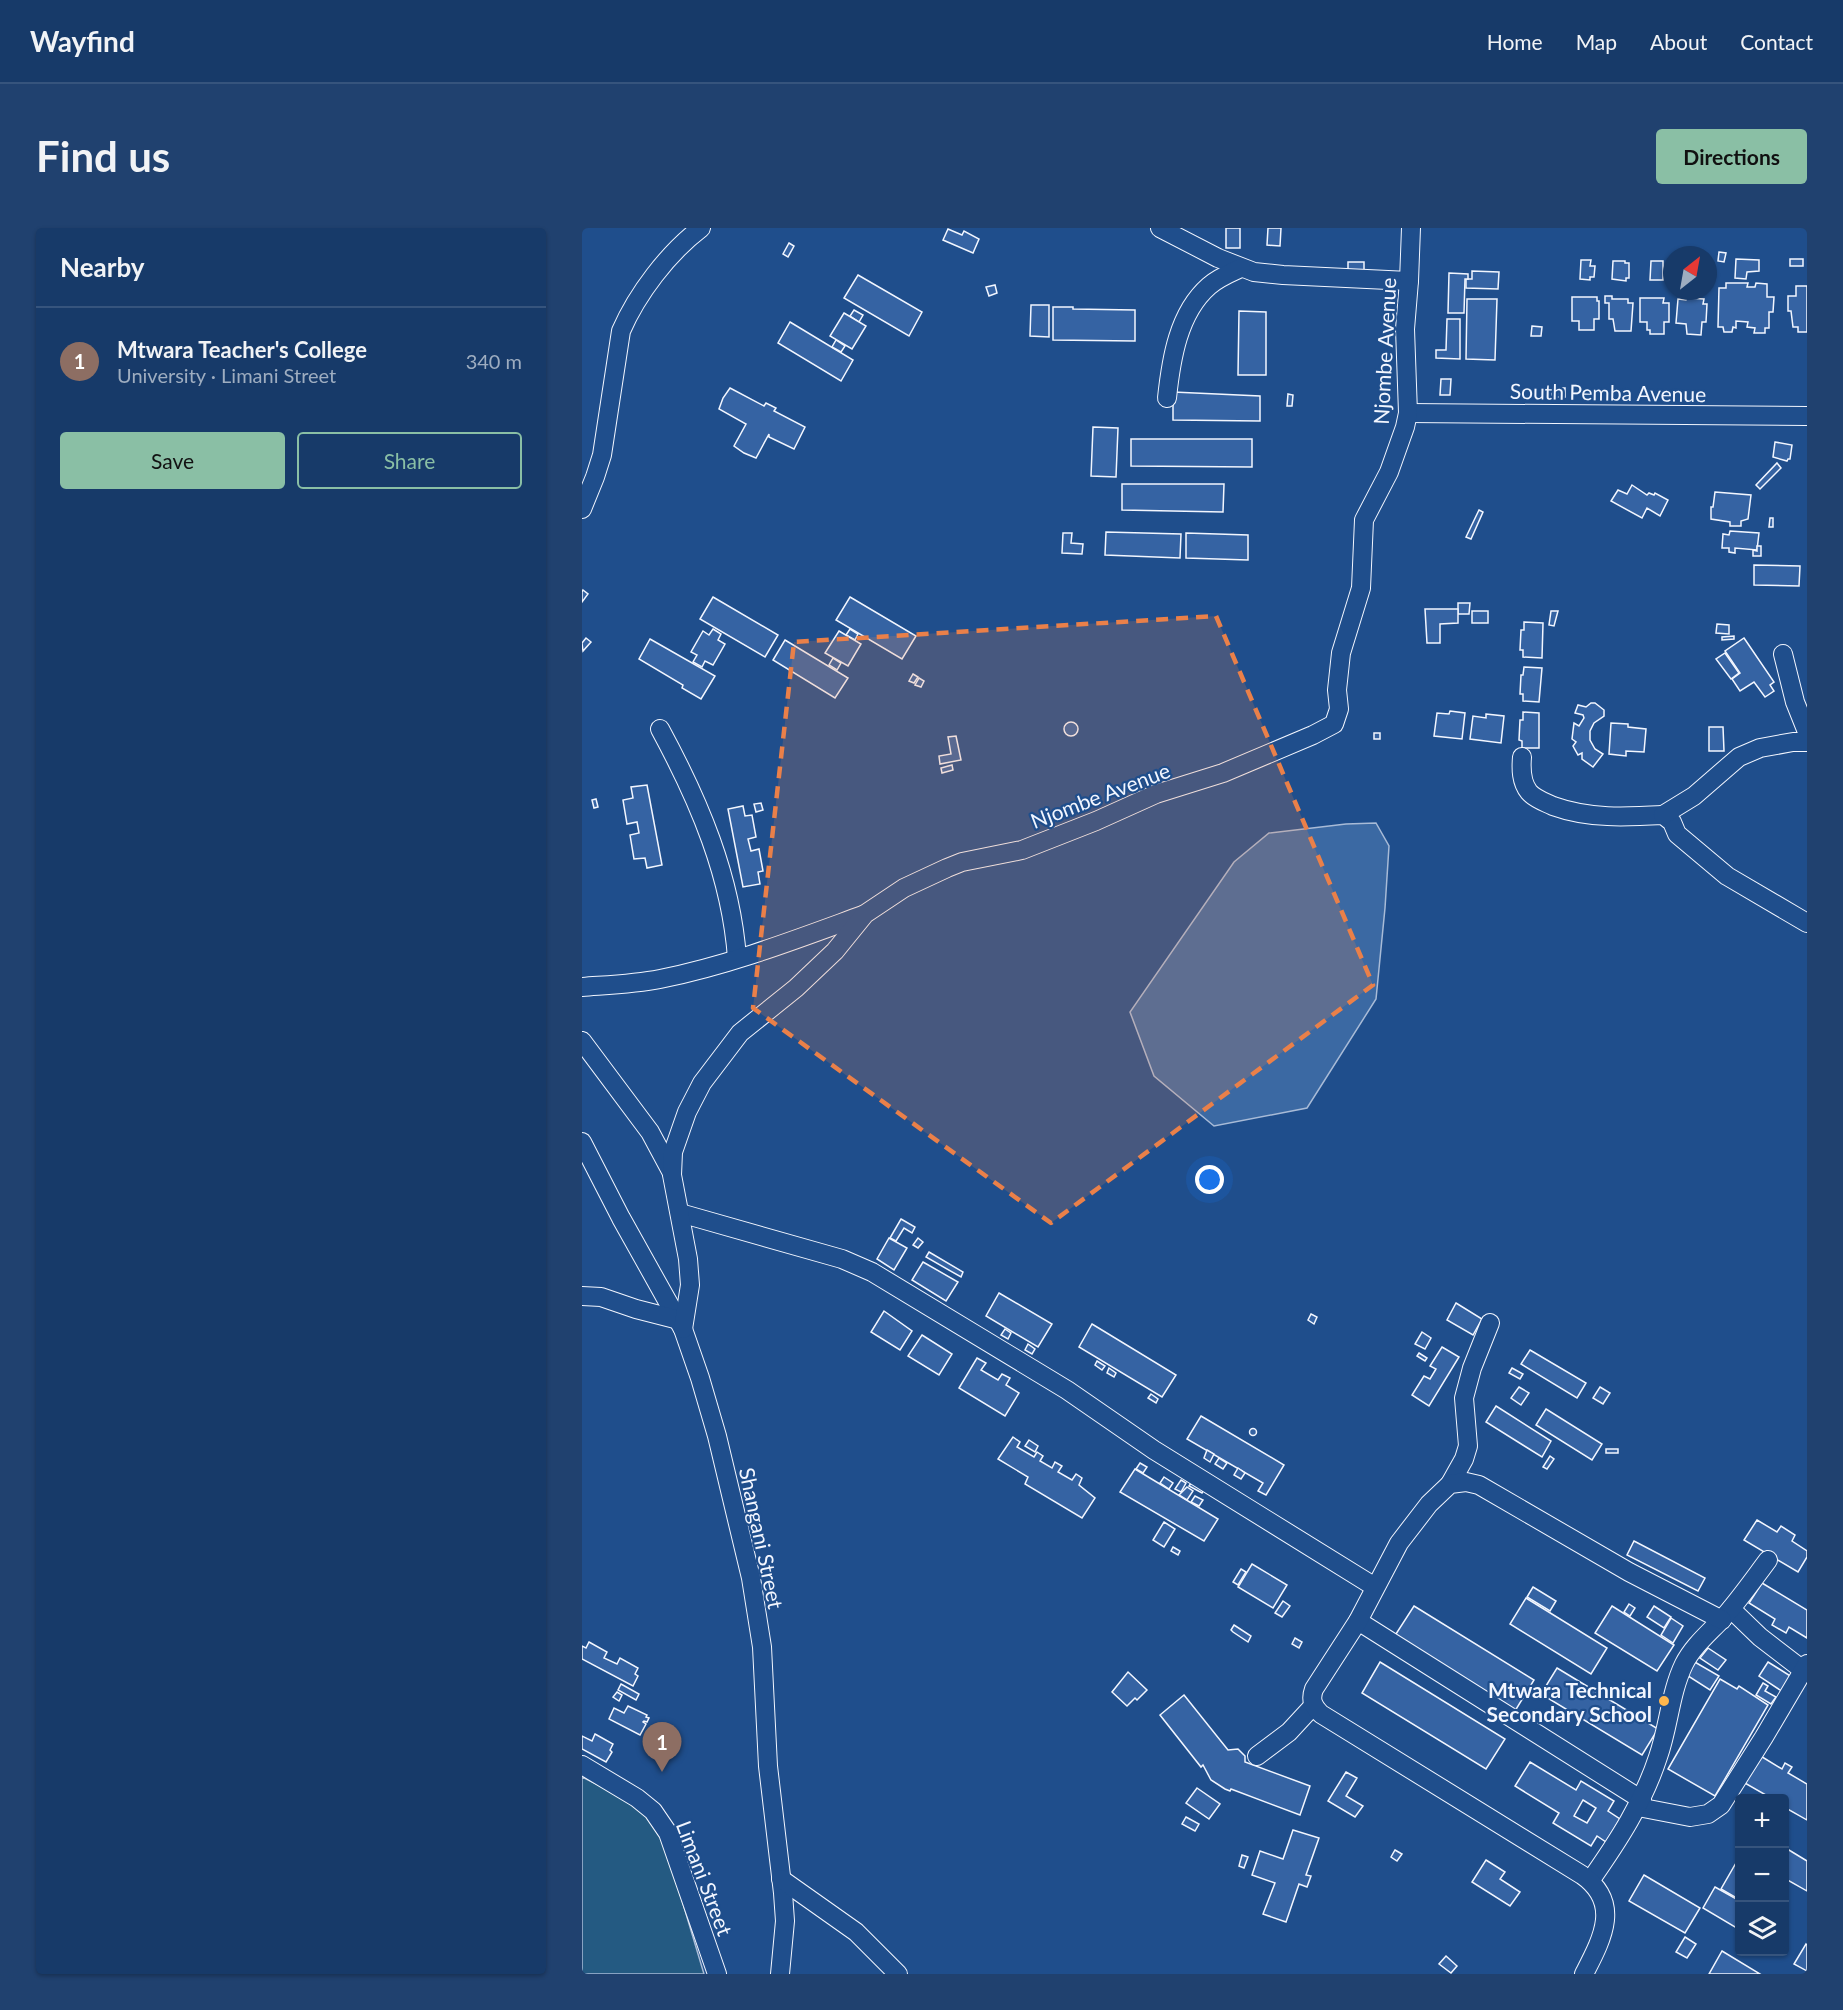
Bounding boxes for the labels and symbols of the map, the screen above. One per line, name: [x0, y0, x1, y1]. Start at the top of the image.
north arrow: [1663, 246, 1717, 300]
street label: Njombe Avenue: [1368, 277, 1400, 425]
street label: South Pemba Avenue: [1510, 378, 1706, 406]
street label: Njombe Avenue: [1027, 757, 1173, 833]
your location: [1195, 1165, 1224, 1194]
street label: Shangani Street: [735, 1465, 789, 1611]
place label: Mtwara Technical Secondary School: [1487, 1677, 1652, 1726]
marker: Mtwara Technical Secondary School: [1657, 1694, 1671, 1708]
pin: 1: [642, 1722, 682, 1772]
street label: Limani Street: [672, 1817, 739, 1939]

